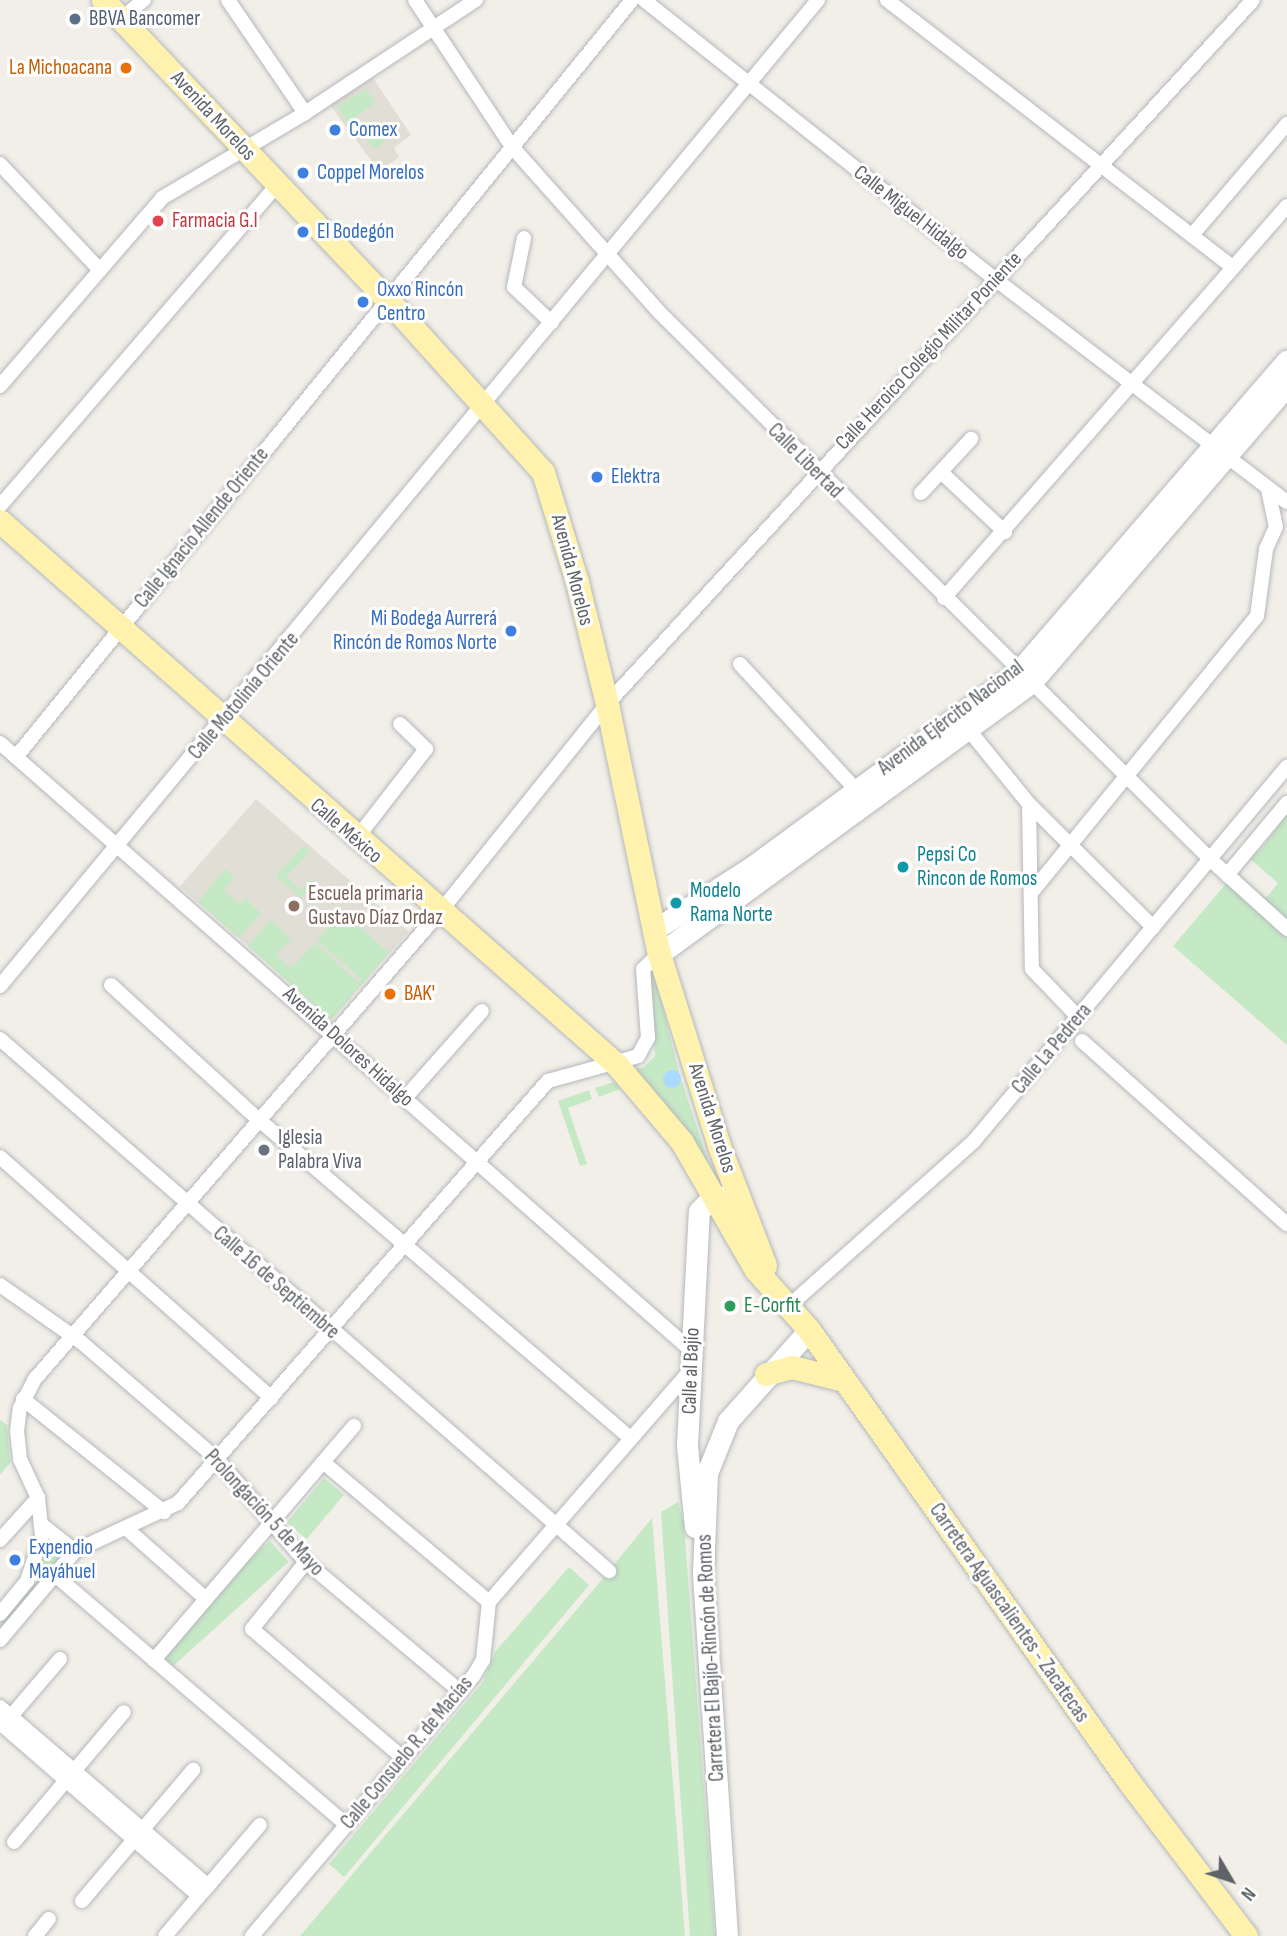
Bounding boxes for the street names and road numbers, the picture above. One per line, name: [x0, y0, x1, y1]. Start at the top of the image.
street label: Avenida Morelos: [165, 66, 261, 166]
street label: Calle Miguel Hidalgo: [848, 160, 974, 266]
street label: Calle Heroico Colegio Militar Poniente: [831, 247, 1027, 455]
street label: Calle Libertad: [762, 418, 848, 504]
street label: Calle Ignacio Allende Oriente: [130, 443, 274, 613]
street label: Avenida Morelos: [545, 512, 599, 628]
street label: Calle Motolinía Oriente: [183, 627, 305, 765]
street label: Avenida Ejército Nacional: [873, 655, 1029, 781]
street label: Calle México: [305, 793, 387, 869]
street label: Avenida Dolores Hidalgo: [277, 982, 419, 1112]
street label: Calle La Pedrera: [1007, 999, 1097, 1099]
street label: Avenida Morelos: [682, 1060, 742, 1176]
street label: Calle 16 de Septiembre: [208, 1221, 344, 1345]
street label: Calle al Bajío: [677, 1327, 705, 1415]
street label: Prolongación 5 de Mayo: [199, 1445, 329, 1581]
street label: Carretera Aguascalientes - Zacatecas: [924, 1499, 1094, 1727]
street label: Carretera El Bajío-Rincón de Romos: [692, 1534, 730, 1782]
street label: Calle Consuelo R. de Macías: [336, 1671, 478, 1835]

